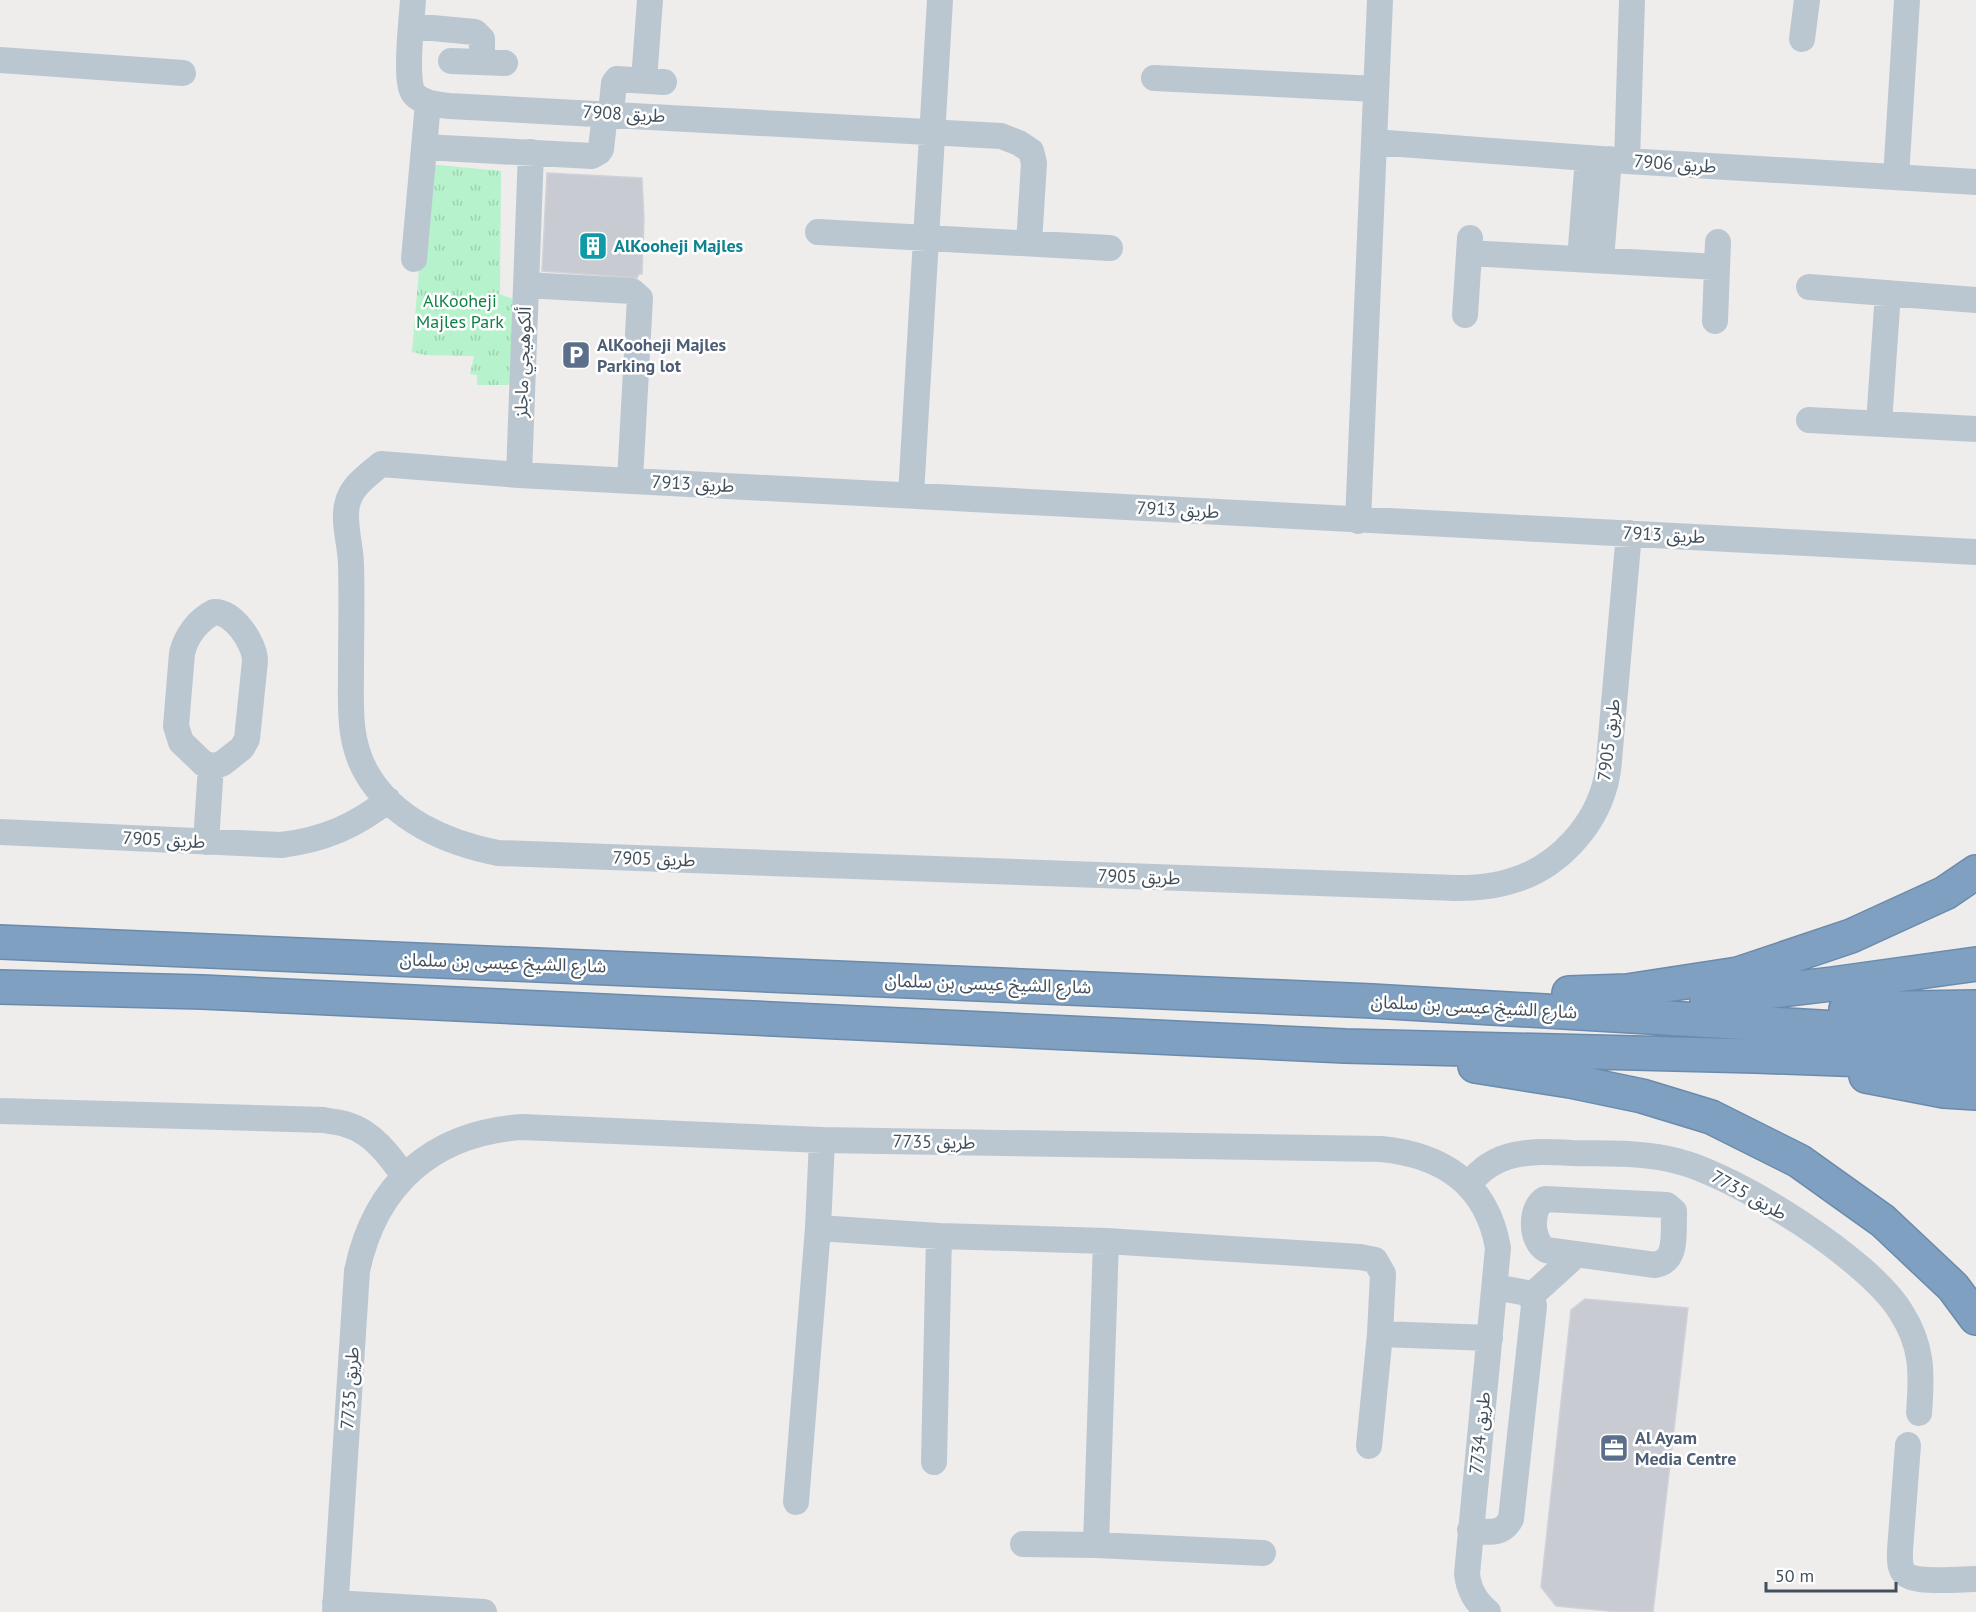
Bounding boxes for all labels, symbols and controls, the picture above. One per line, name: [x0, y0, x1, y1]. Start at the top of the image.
street label: طريق 7908: [582, 100, 666, 127]
street label: طريق 7906: [1633, 149, 1717, 178]
building icon: AlKooheji Majles: [577, 230, 609, 262]
place label: AlKooheji Majles: [614, 234, 744, 257]
park label: AlKooheji Majles Park: [416, 289, 504, 333]
street label: ألكوهيجي ماجلز: [509, 306, 538, 419]
place label: AlKooheji Majles Parking lot: [597, 333, 727, 377]
parking icon: AlKooheji Majles Parking lot: [560, 339, 592, 371]
street label: طريق 7913: [651, 470, 735, 497]
street label: طريق 7913: [1136, 496, 1220, 523]
street label: طريق 7913: [1622, 521, 1706, 548]
street label: طريق 7905: [1592, 697, 1625, 782]
street label: طريق 7905: [122, 826, 206, 853]
street label: طريق 7905: [612, 846, 696, 871]
street label: طريق 7905: [1097, 864, 1181, 889]
street label: شارع الشيخ عيسى بن سلمان: [399, 947, 607, 981]
street label: شارع الشيخ عيسى بن سلمان: [884, 968, 1092, 1002]
street label: شارع الشيخ عيسى بن سلمان: [1370, 990, 1578, 1026]
street label: طريق 7735: [892, 1129, 976, 1154]
street label: طريق 7735: [1707, 1164, 1791, 1225]
street label: طريق 7735: [335, 1346, 364, 1430]
street label: طريق 7734: [1464, 1391, 1495, 1475]
place label: Al Ayam Media Centre: [1635, 1426, 1736, 1470]
office icon: Al Ayam Media Centre: [1598, 1432, 1630, 1464]
scale bar: [1766, 1555, 1896, 1593]
text: 50 m: [1775, 1564, 1814, 1587]

